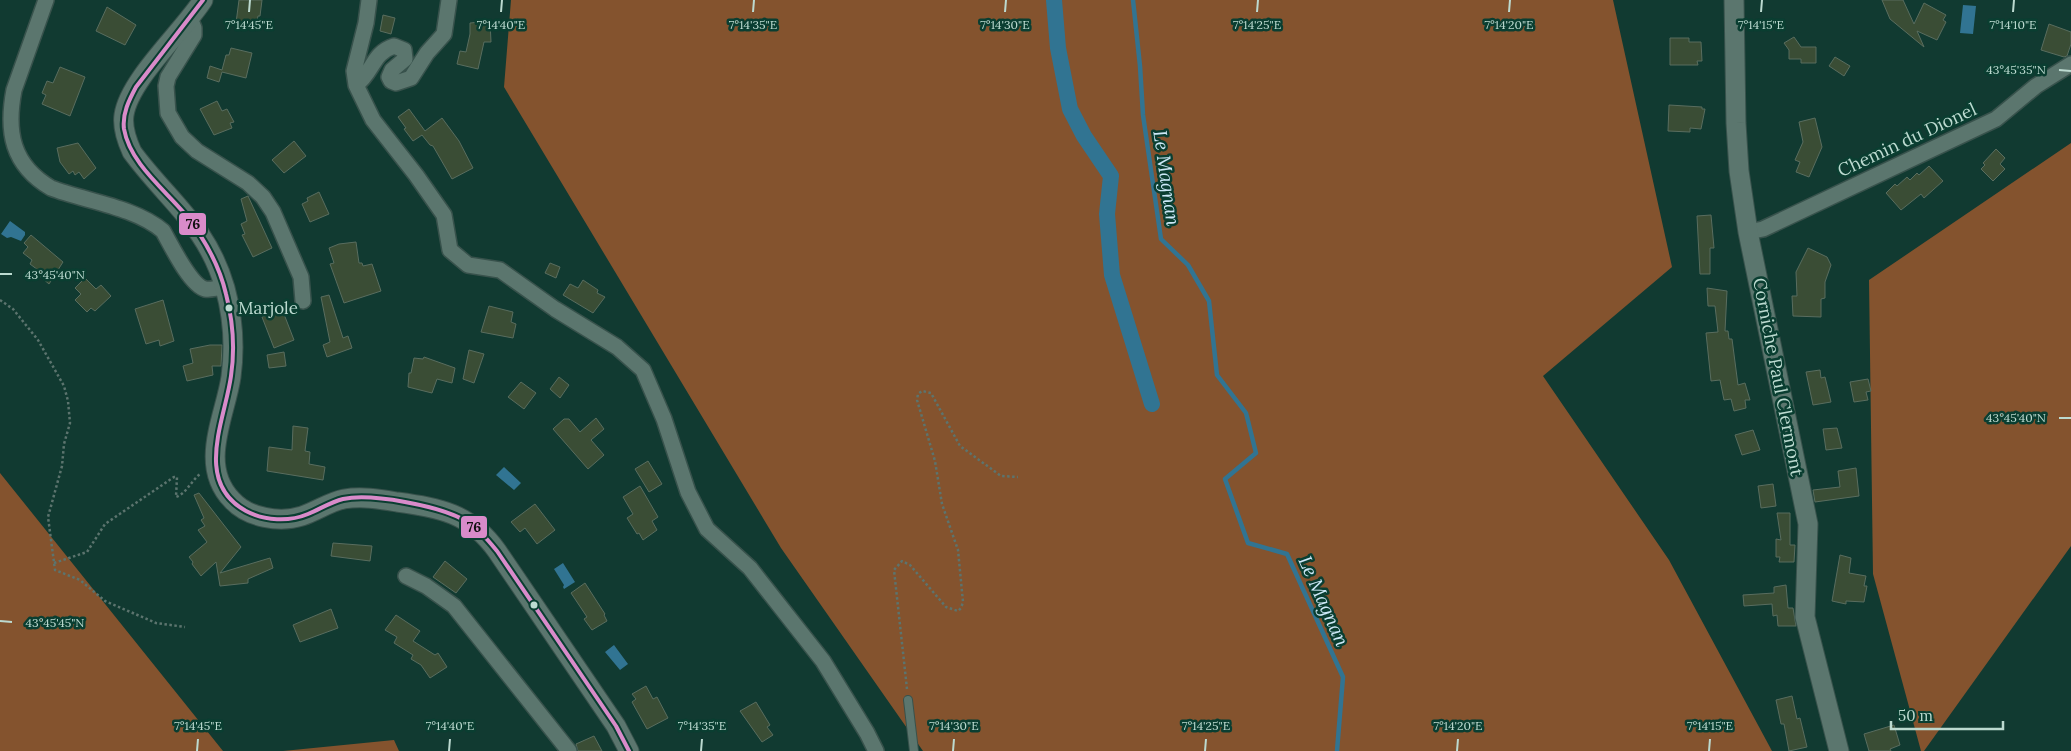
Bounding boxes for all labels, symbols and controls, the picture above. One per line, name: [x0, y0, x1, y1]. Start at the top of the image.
text: 7°14'45"E: [225, 17, 273, 32]
text: 7°14'40"E: [477, 17, 525, 32]
text: 7°14'35"E: [729, 17, 777, 32]
text: 7°14'30"E: [980, 17, 1030, 32]
text: 7°14'25"E: [1233, 17, 1281, 32]
text: 7°14'20"E: [1484, 17, 1534, 32]
text: 7°14'15"E: [1738, 17, 1784, 32]
text: 7°14'10"E: [1989, 17, 2037, 32]
text: 43°45'35"N: [1986, 62, 2046, 77]
street label: Chemin du Dionel: [1834, 97, 1980, 182]
water label: Le Magnan: [1148, 129, 1186, 228]
line badge: 76: [178, 212, 207, 236]
text: 76: [186, 215, 200, 233]
text: 43°45'40"N: [25, 267, 85, 282]
street label: Corniche Paul Clermont: [1748, 276, 1809, 478]
place label: Marjole: [238, 297, 298, 319]
marker: Marjole: [224, 303, 234, 313]
text: 43°45'40"N: [1986, 410, 2046, 425]
line badge: 76: [460, 515, 488, 539]
text: 76: [467, 518, 481, 536]
water label: Le Magnan: [1293, 552, 1355, 650]
unlabelled marker: [529, 600, 539, 610]
text: 43°45'45"N: [26, 615, 85, 630]
scale bar: [1891, 698, 2004, 730]
text: 50 m: [1898, 706, 1933, 725]
text: 7°14'45"E: [174, 718, 222, 733]
text: 7°14'40"E: [426, 718, 474, 733]
text: 7°14'35"E: [678, 718, 726, 733]
text: 7°14'30"E: [929, 718, 979, 733]
text: 7°14'25"E: [1182, 718, 1230, 733]
text: 7°14'20"E: [1433, 718, 1483, 733]
text: 7°14'15"E: [1687, 718, 1733, 733]

